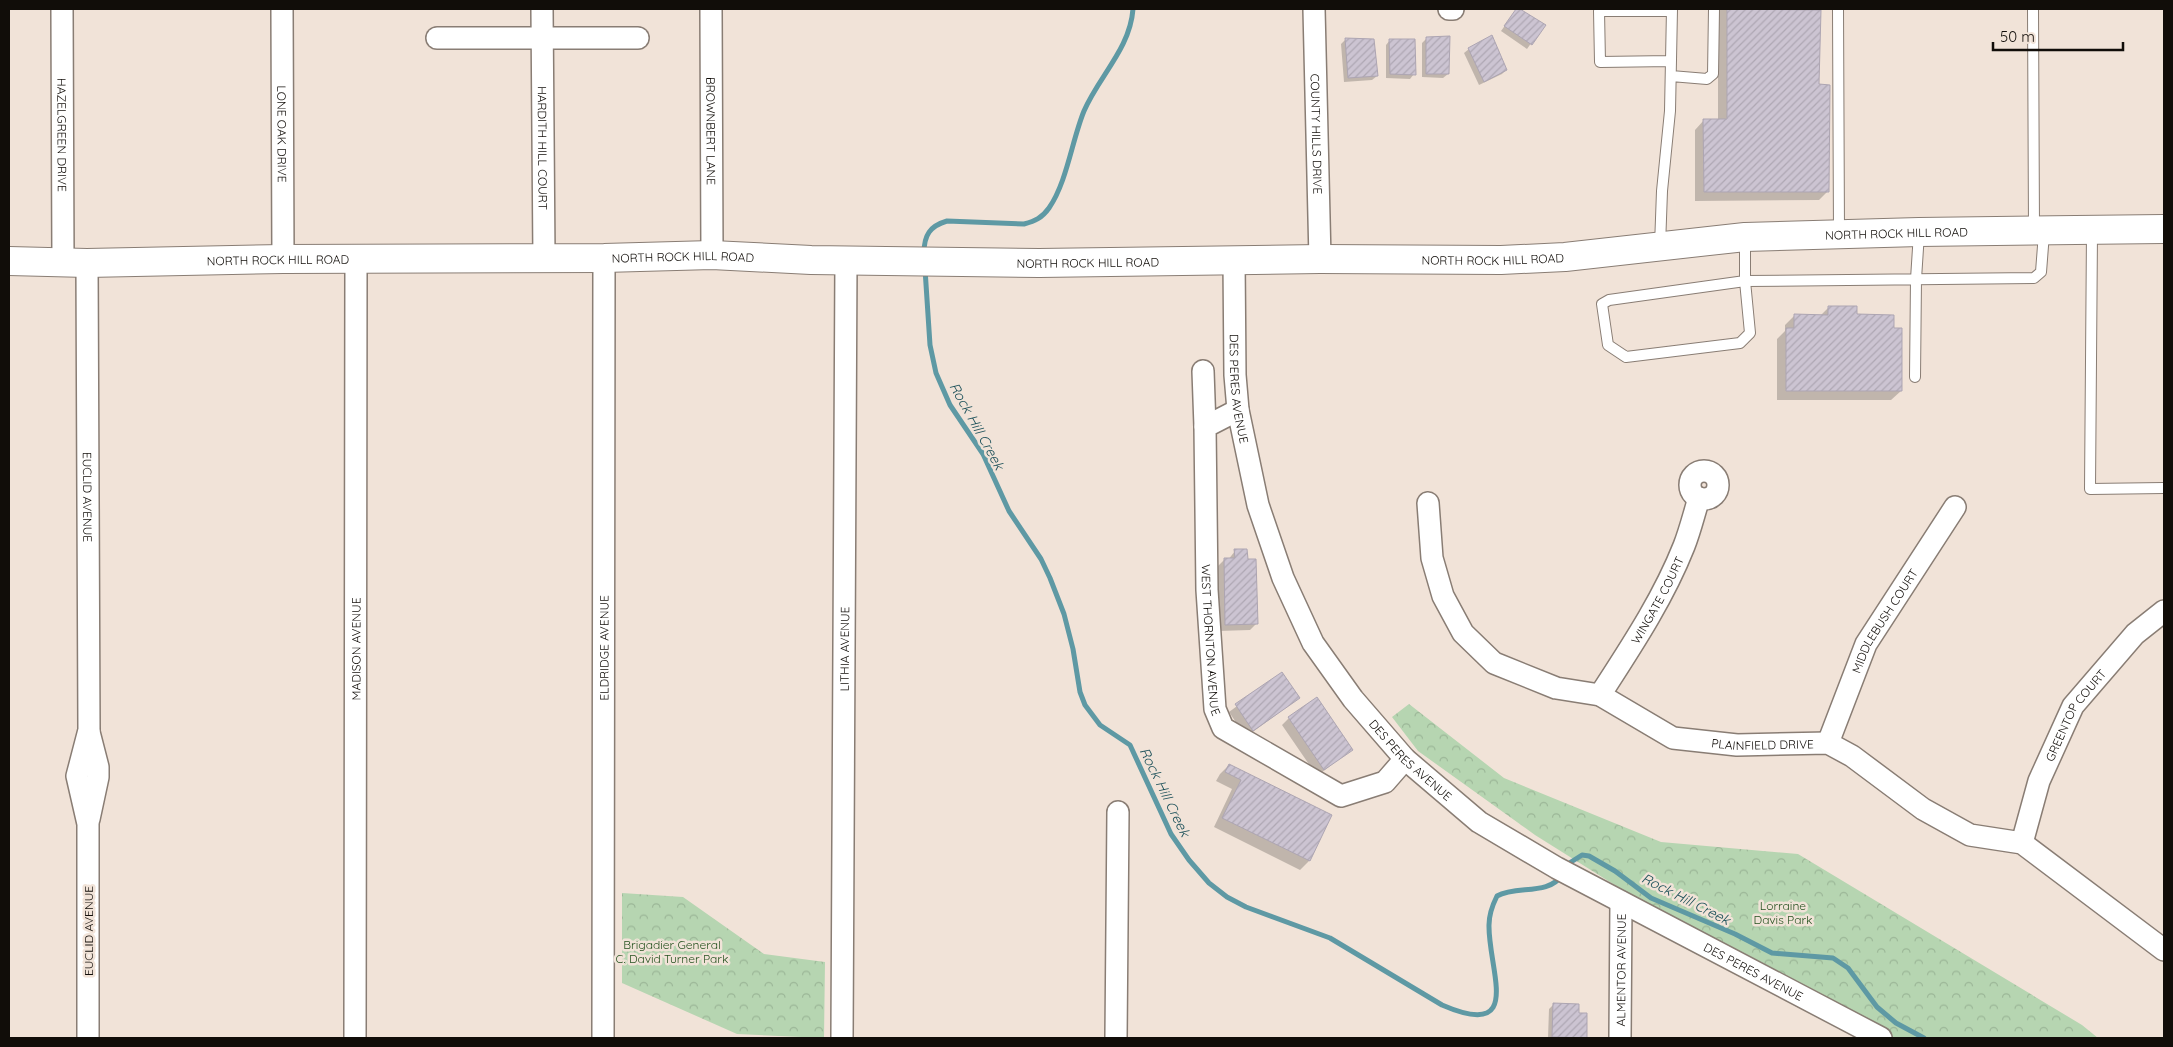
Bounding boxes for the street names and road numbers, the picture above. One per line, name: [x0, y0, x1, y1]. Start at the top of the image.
street label: COUNTY HILLS DRIVE: [1308, 73, 1326, 195]
street label: BROWNBERT LANE: [704, 77, 719, 185]
street label: HAZELGREEN DRIVE: [55, 78, 70, 192]
street label: LONE OAK DRIVE: [275, 85, 290, 183]
street label: HARDITH HILL COURT: [535, 86, 551, 210]
street label: NORTH ROCK HILL ROAD: [1825, 224, 1968, 242]
street label: NORTH ROCK HILL ROAD: [611, 247, 755, 265]
street label: NORTH ROCK HILL ROAD: [1421, 250, 1565, 268]
street label: NORTH ROCK HILL ROAD: [207, 251, 350, 268]
street label: NORTH ROCK HILL ROAD: [1016, 254, 1159, 271]
street label: DES PERES AVENUE: [1227, 334, 1252, 445]
street label: EUCLID AVENUE: [80, 452, 96, 542]
street label: WINGATE COURT: [1627, 554, 1686, 646]
street label: WEST THORNTON AVENUE: [1199, 564, 1224, 718]
street label: MIDDLEBUSH COURT: [1848, 566, 1921, 675]
street label: ELDRIDGE AVENUE: [596, 595, 611, 701]
street label: MADISON AVENUE: [348, 597, 363, 700]
street label: LITHIA AVENUE: [836, 606, 852, 692]
street label: GREENTOP COURT: [2042, 666, 2109, 763]
street label: DES PERES AVENUE: [1366, 716, 1456, 804]
street label: PLAINFIELD DRIVE: [1711, 735, 1814, 753]
street label: EUCLID AVENUE: [81, 886, 96, 976]
street label: ALMENTOR AVENUE: [1613, 913, 1628, 1026]
street label: DES PERES AVENUE: [1701, 939, 1806, 1003]

